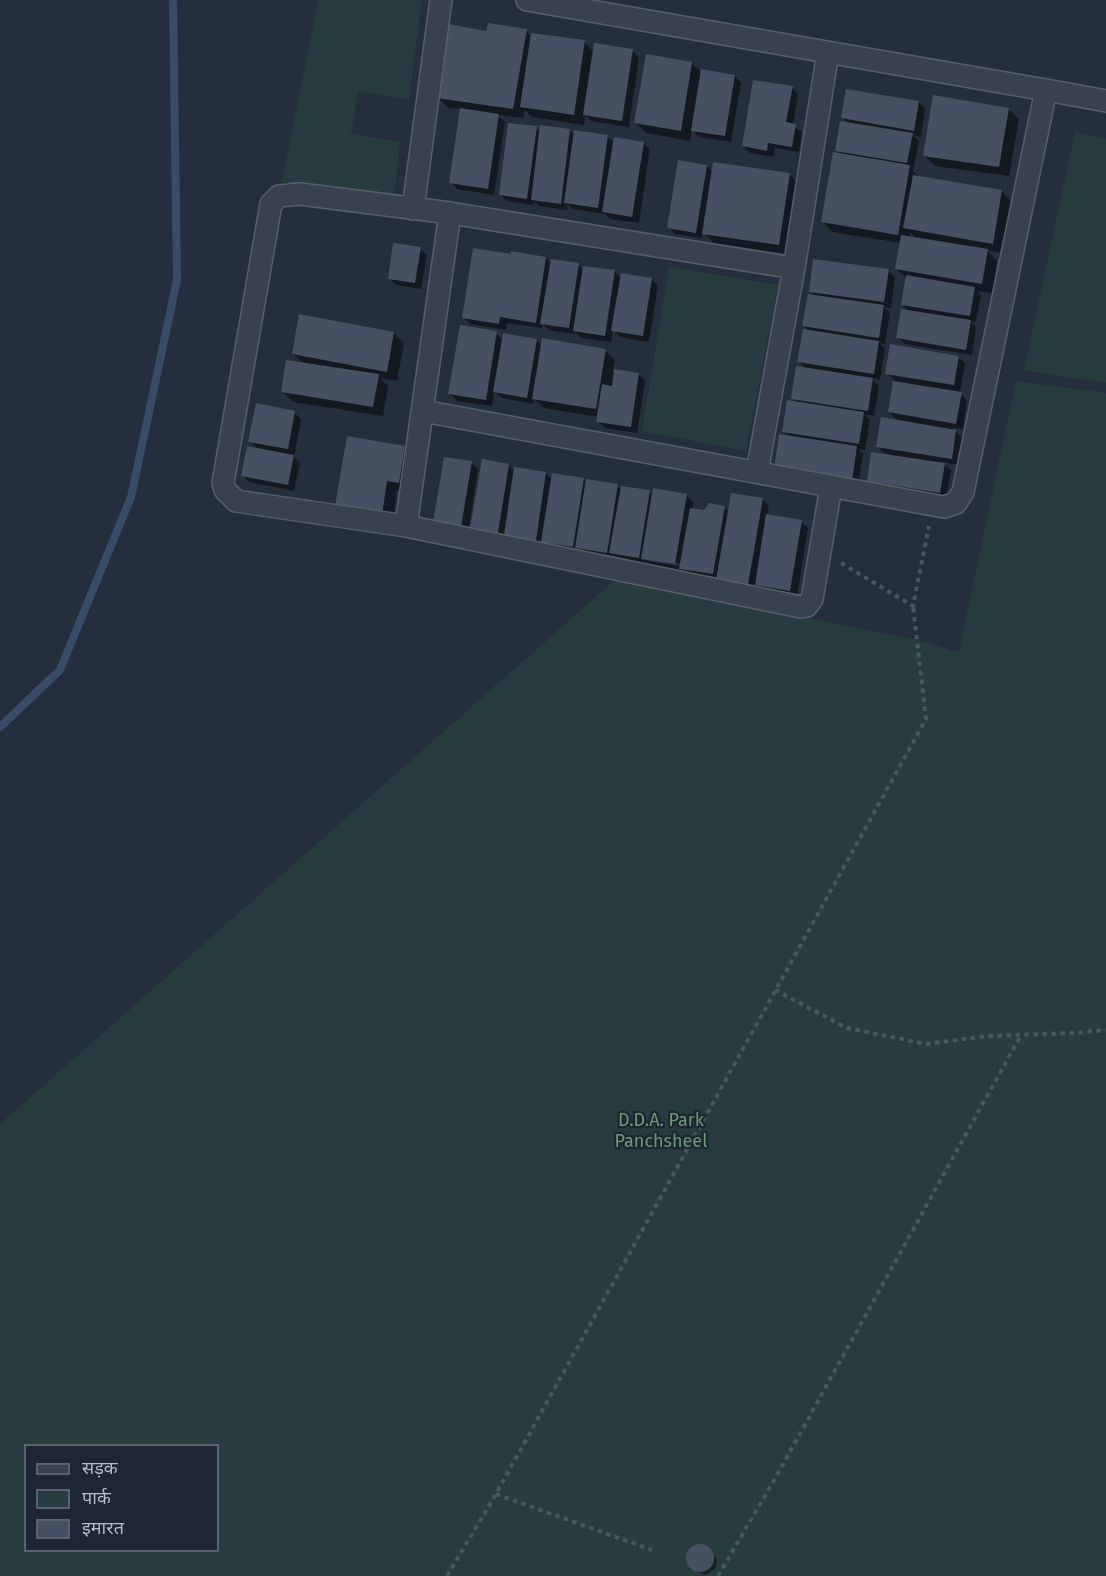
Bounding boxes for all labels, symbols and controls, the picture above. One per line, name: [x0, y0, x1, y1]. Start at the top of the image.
park label: D.D.A. Park Panchsheel: [615, 1110, 707, 1152]
legend: [24, 1444, 219, 1552]
text: सड़क: [82, 1457, 118, 1479]
text: पार्क: [82, 1487, 111, 1509]
text: इमारत: [82, 1517, 124, 1539]

